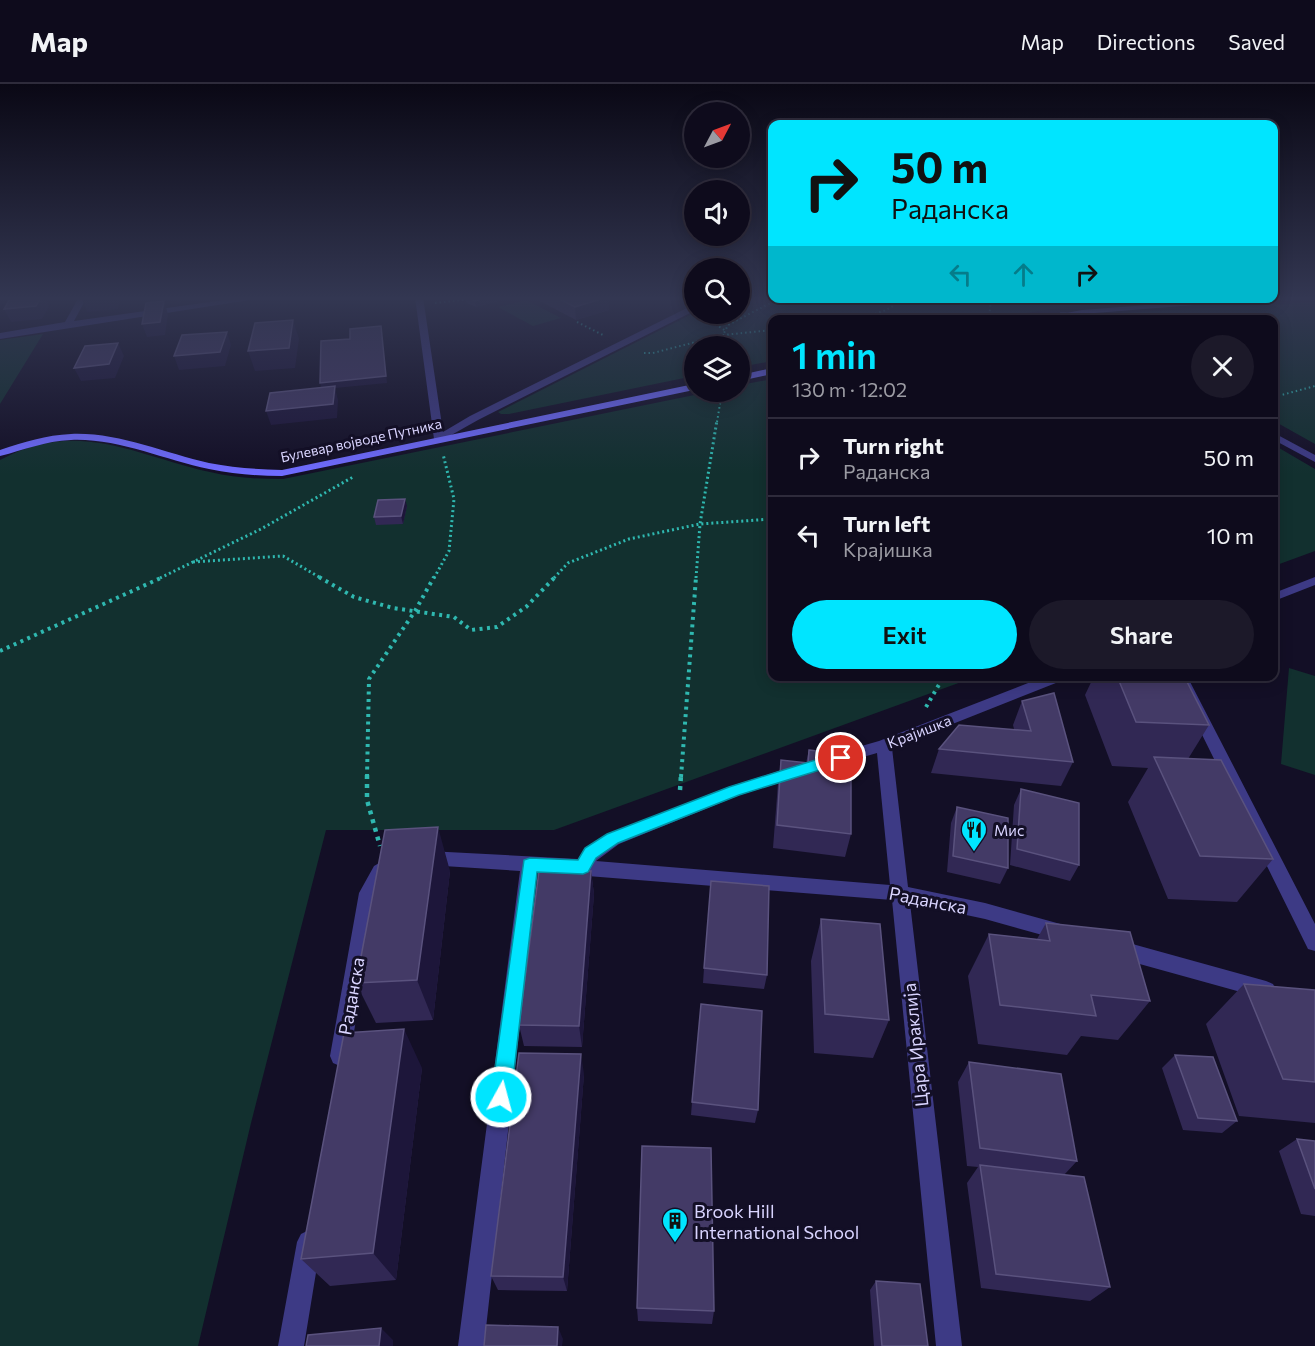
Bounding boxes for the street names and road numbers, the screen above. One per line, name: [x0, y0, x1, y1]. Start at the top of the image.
street label: Булевар војводе Путника: [279, 415, 443, 465]
street label: Крајишка: [884, 711, 954, 751]
street label: Раданска: [887, 882, 969, 918]
street label: Раданска: [333, 955, 369, 1037]
street label: Цара Ираклија: [898, 982, 932, 1108]

